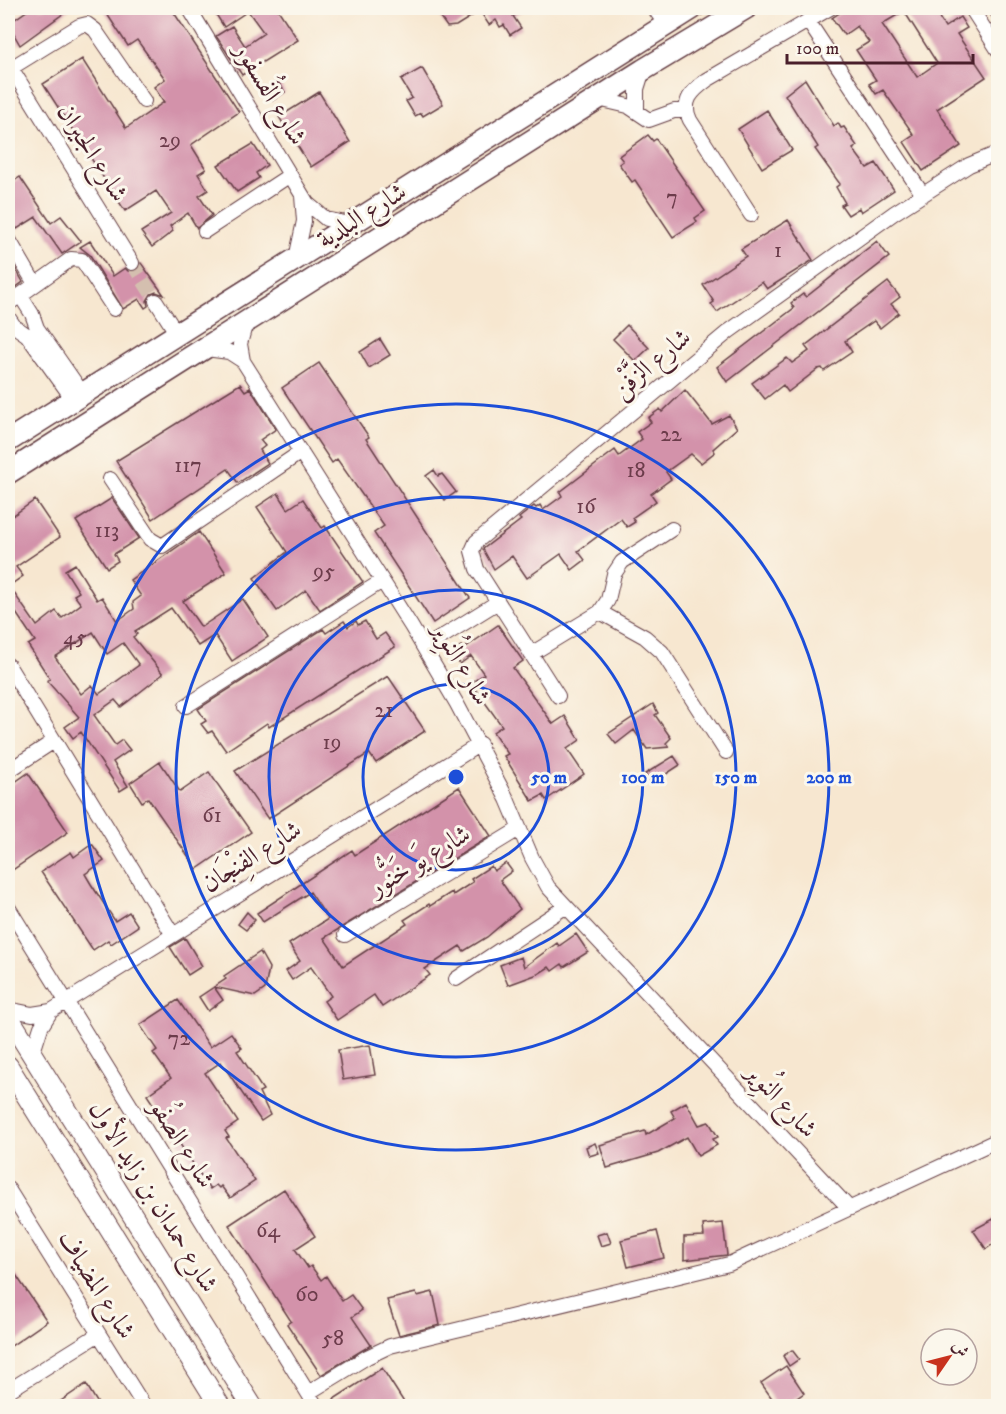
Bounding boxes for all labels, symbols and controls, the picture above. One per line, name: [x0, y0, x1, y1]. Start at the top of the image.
scale bar: [787, 27, 973, 65]
street label: شارع الفُسفور: [221, 31, 319, 154]
text: 100 m: [796, 38, 839, 60]
street label: شارع الجيران: [45, 98, 135, 210]
house number: 29: [159, 127, 181, 154]
street label: شارع البلدية: [311, 176, 415, 260]
house number: 7: [666, 184, 678, 211]
house number: 1: [774, 237, 782, 264]
street label: شارع الزَّفْن: [602, 317, 701, 410]
house number: 22: [660, 421, 682, 448]
house number: 117: [174, 452, 202, 479]
house number: 18: [626, 457, 646, 484]
house number: 16: [576, 493, 597, 520]
house number: 113: [95, 517, 119, 544]
house number: 95: [312, 558, 335, 585]
street label: شارع النُوِير: [419, 611, 503, 714]
house number: 45: [63, 624, 87, 651]
house number: 21: [375, 697, 393, 724]
house number: 19: [323, 729, 342, 756]
centre of rings: [446, 767, 466, 787]
text: 50 m: [530, 767, 567, 789]
text: 100 m: [621, 767, 665, 789]
text: 150 m: [715, 767, 758, 789]
text: 200 m: [806, 767, 852, 789]
house number: 61: [202, 802, 222, 829]
street label: شارع يَو خَنُّور: [355, 809, 479, 909]
street label: شارع الفِنْجَان: [194, 810, 310, 904]
house number: 72: [168, 1025, 190, 1052]
street label: شارع النُوِير: [733, 1050, 828, 1148]
street label: شارع الصفُو: [137, 1088, 227, 1197]
street label: شارع حمدان بن زايد الأول: [77, 1093, 228, 1301]
house number: 64: [256, 1217, 281, 1244]
street label: شارع المضياف: [46, 1224, 142, 1348]
house number: 60: [295, 1281, 319, 1308]
house number: 58: [322, 1325, 344, 1352]
north arrow: [919, 1327, 979, 1387]
text: ش: [948, 1337, 973, 1361]

